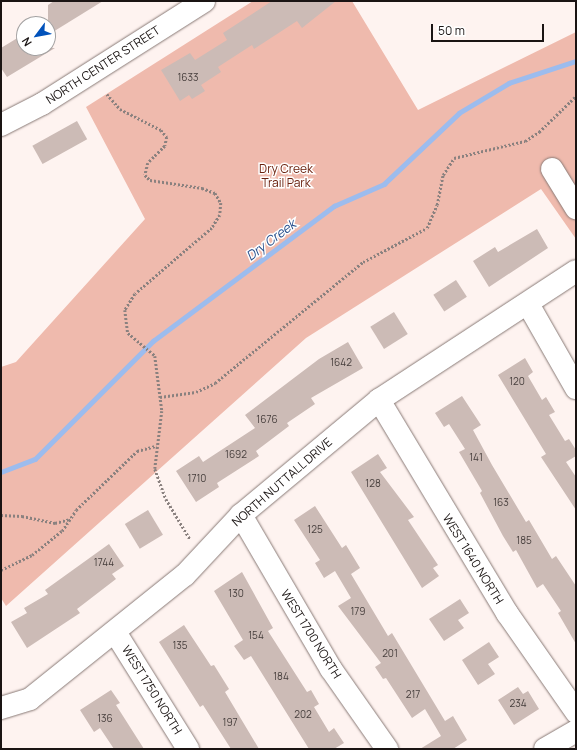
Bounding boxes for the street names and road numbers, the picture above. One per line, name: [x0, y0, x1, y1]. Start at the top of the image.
street label: NORTH CENTER STREET: [43, 23, 163, 107]
street label: NORTH NUTTALL DRIVE: [229, 434, 335, 530]
street label: WEST 1640 NORTH: [439, 511, 507, 607]
street label: WEST 1700 NORTH: [278, 587, 344, 681]
street label: WEST 1750 NORTH: [119, 643, 185, 737]

